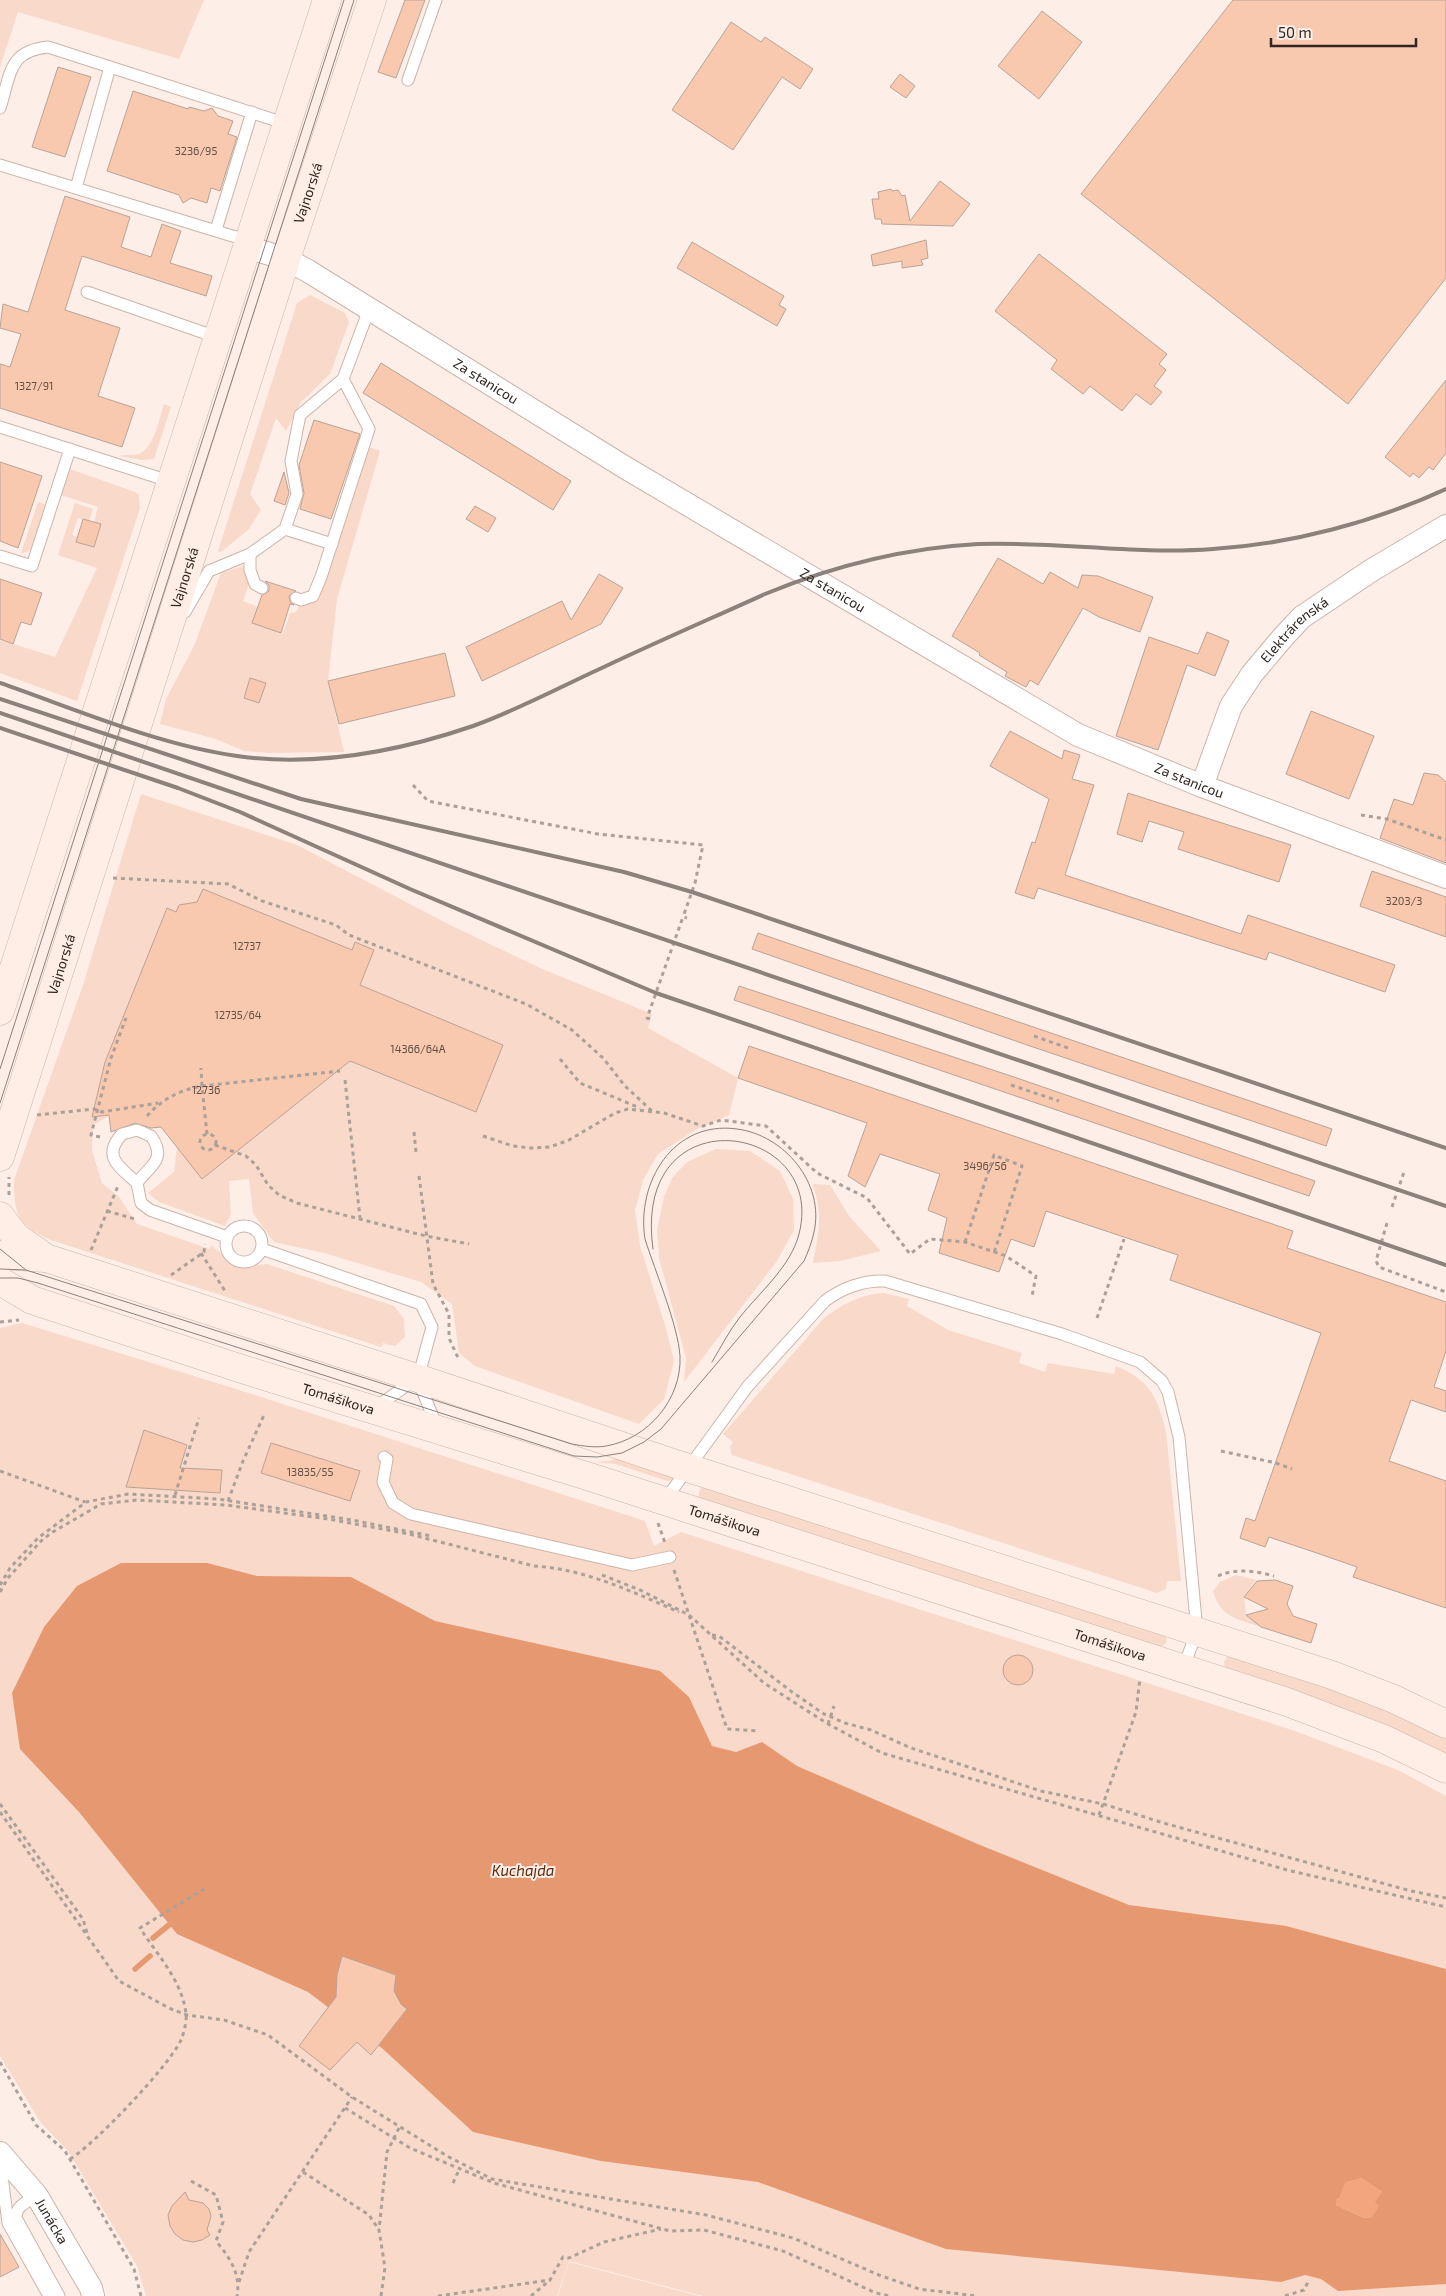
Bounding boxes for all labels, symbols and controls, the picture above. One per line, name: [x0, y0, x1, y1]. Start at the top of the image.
scale bar: [1271, 15, 1416, 47]
text: 50 m: [1278, 23, 1312, 41]
house number: 3236/95: [175, 144, 217, 157]
street label: Vajnorská: [289, 160, 325, 225]
street label: Za stanicou: [450, 354, 522, 407]
house number: 1327/91: [15, 379, 53, 392]
street label: Vajnorská: [166, 545, 202, 610]
street label: Za stanicou: [797, 564, 869, 616]
street label: Elektrárenská: [1256, 593, 1331, 666]
street label: Za stanicou: [1152, 758, 1226, 801]
house number: 3203/3: [1386, 894, 1422, 907]
street label: Vajnorská: [43, 932, 78, 997]
house number: 12737: [233, 939, 261, 952]
house number: 12735/64: [215, 1008, 262, 1021]
house number: 14366/64A: [390, 1042, 446, 1055]
house number: 12736: [192, 1083, 220, 1096]
house number: 3496/56: [963, 1159, 1007, 1172]
street label: Tomášikova: [300, 1379, 377, 1418]
house number: 13835/55: [287, 1465, 333, 1478]
street label: Tomášikova: [686, 1500, 763, 1540]
street label: Tomášikova: [1072, 1625, 1148, 1664]
water label: Kuchajda: [492, 1861, 554, 1880]
street label: Junácka: [32, 2195, 72, 2247]

